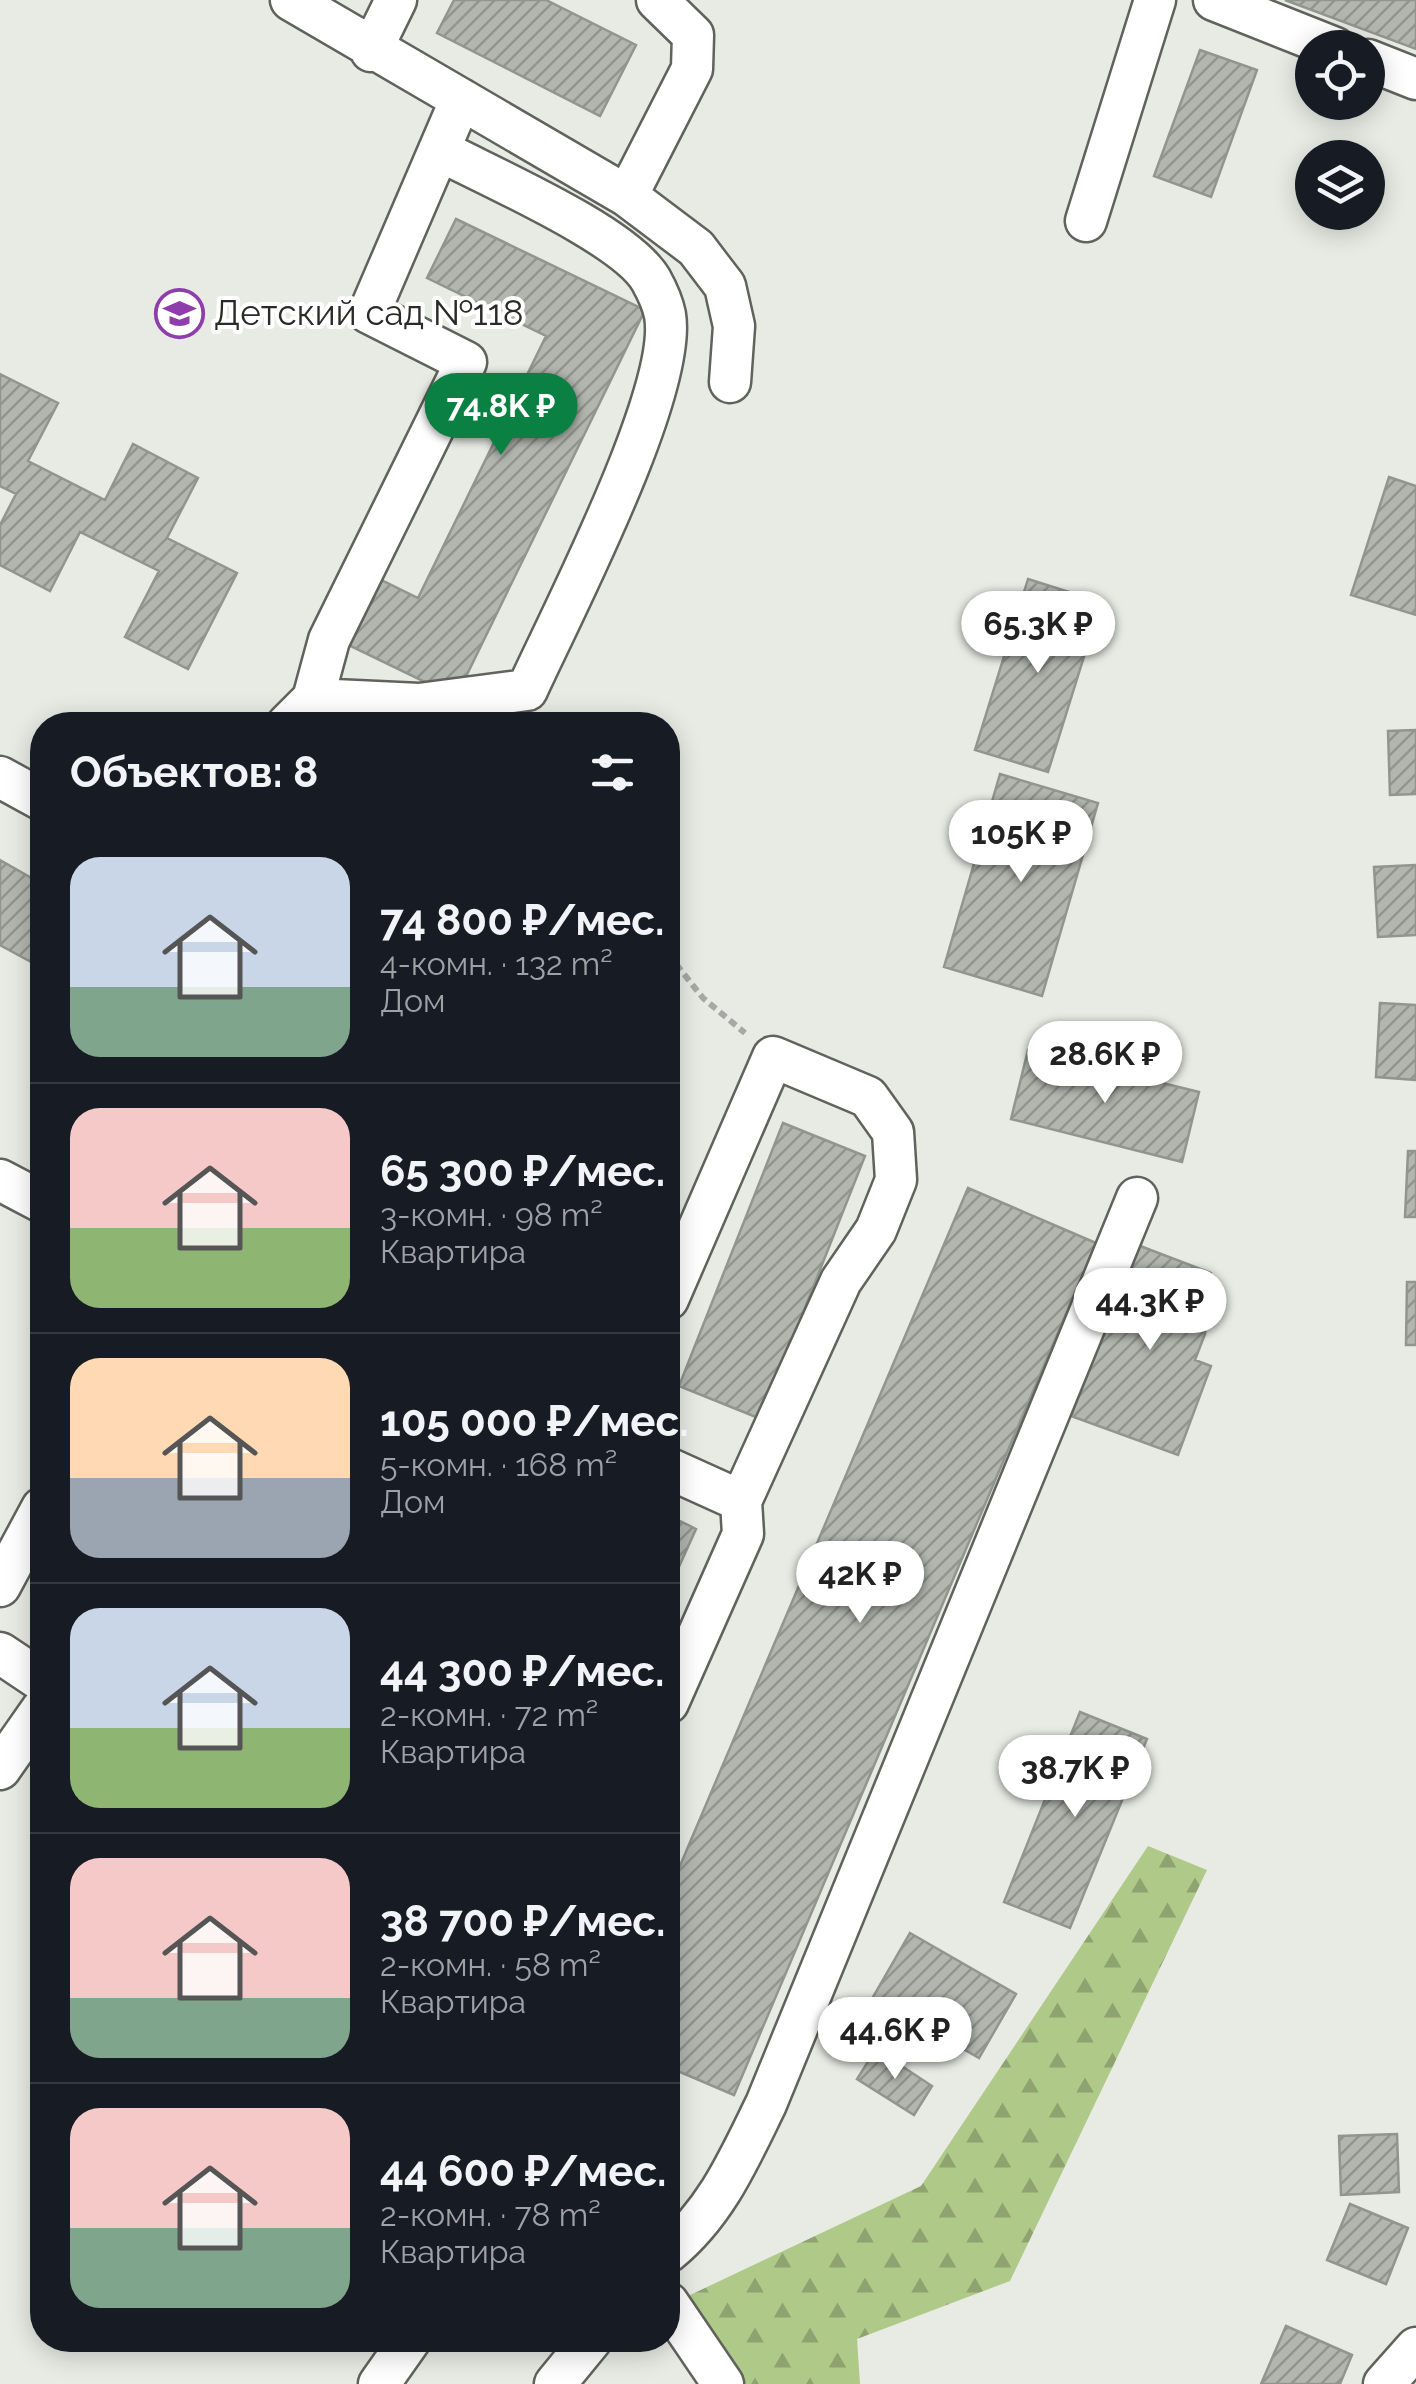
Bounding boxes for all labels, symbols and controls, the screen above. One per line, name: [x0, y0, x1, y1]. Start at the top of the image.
map controls: [1295, 30, 1385, 230]
button: locate: [1295, 30, 1385, 120]
button: layers: [1295, 140, 1385, 230]
school or university icon: Детский сад №118: [153, 287, 205, 339]
place label: Детский сад №118: [214, 292, 524, 333]
pin: 74.8K ₽: [409, 373, 593, 458]
text: 74.8K ₽: [447, 387, 555, 424]
pin: 65.3K ₽: [946, 591, 1130, 676]
text: 65.3K ₽: [983, 605, 1093, 642]
icon: filters: [585, 745, 640, 800]
text: Объектов: 8: [70, 748, 318, 797]
pin: 105K ₽: [940, 800, 1102, 885]
text: 105K ₽: [971, 814, 1071, 851]
text: 74 800 ₽/мес.: [380, 896, 664, 945]
icon: home: [150, 897, 270, 1017]
text: 4-комн. · 132 m²: [380, 945, 613, 982]
text: Дом: [380, 982, 445, 1019]
pin: 28.6K ₽: [1013, 1021, 1197, 1106]
text: 28.6K ₽: [1049, 1035, 1161, 1072]
text: 65 300 ₽/мес.: [380, 1147, 665, 1196]
icon: home: [150, 1148, 270, 1268]
text: 3-комн. · 98 m²: [380, 1196, 603, 1233]
text: Квартира: [380, 1233, 526, 1270]
pin: 44.3K ₽: [1058, 1268, 1242, 1353]
text: 44.3K ₽: [1096, 1282, 1204, 1319]
text: 105 000 ₽/мес.: [380, 1397, 689, 1446]
icon: home: [150, 1398, 270, 1518]
text: 5-комн. · 168 m²: [380, 1446, 617, 1483]
text: Дом: [380, 1483, 445, 1520]
pin: 42K ₽: [790, 1541, 930, 1626]
text: 42K ₽: [818, 1555, 902, 1592]
text: 44 300 ₽/мес.: [380, 1647, 664, 1696]
icon: home: [150, 1648, 270, 1768]
text: 2-комн. · 72 m²: [380, 1696, 598, 1733]
text: Квартира: [380, 1733, 526, 1770]
pin: 38.7K ₽: [983, 1735, 1167, 1820]
text: 38.7K ₽: [1021, 1749, 1130, 1786]
text: 38 700 ₽/мес.: [380, 1897, 665, 1946]
icon: home: [150, 1898, 270, 2018]
text: 2-комн. · 58 m²: [380, 1946, 601, 1983]
text: Квартира: [380, 1983, 526, 2020]
pin: 44.6K ₽: [803, 1997, 987, 2082]
text: 44.6K ₽: [840, 2011, 950, 2048]
text: 44 600 ₽/мес.: [380, 2147, 667, 2196]
icon: home: [150, 2148, 270, 2268]
text: 2-комн. · 78 m²: [380, 2196, 601, 2233]
text: Квартира: [380, 2233, 526, 2270]

